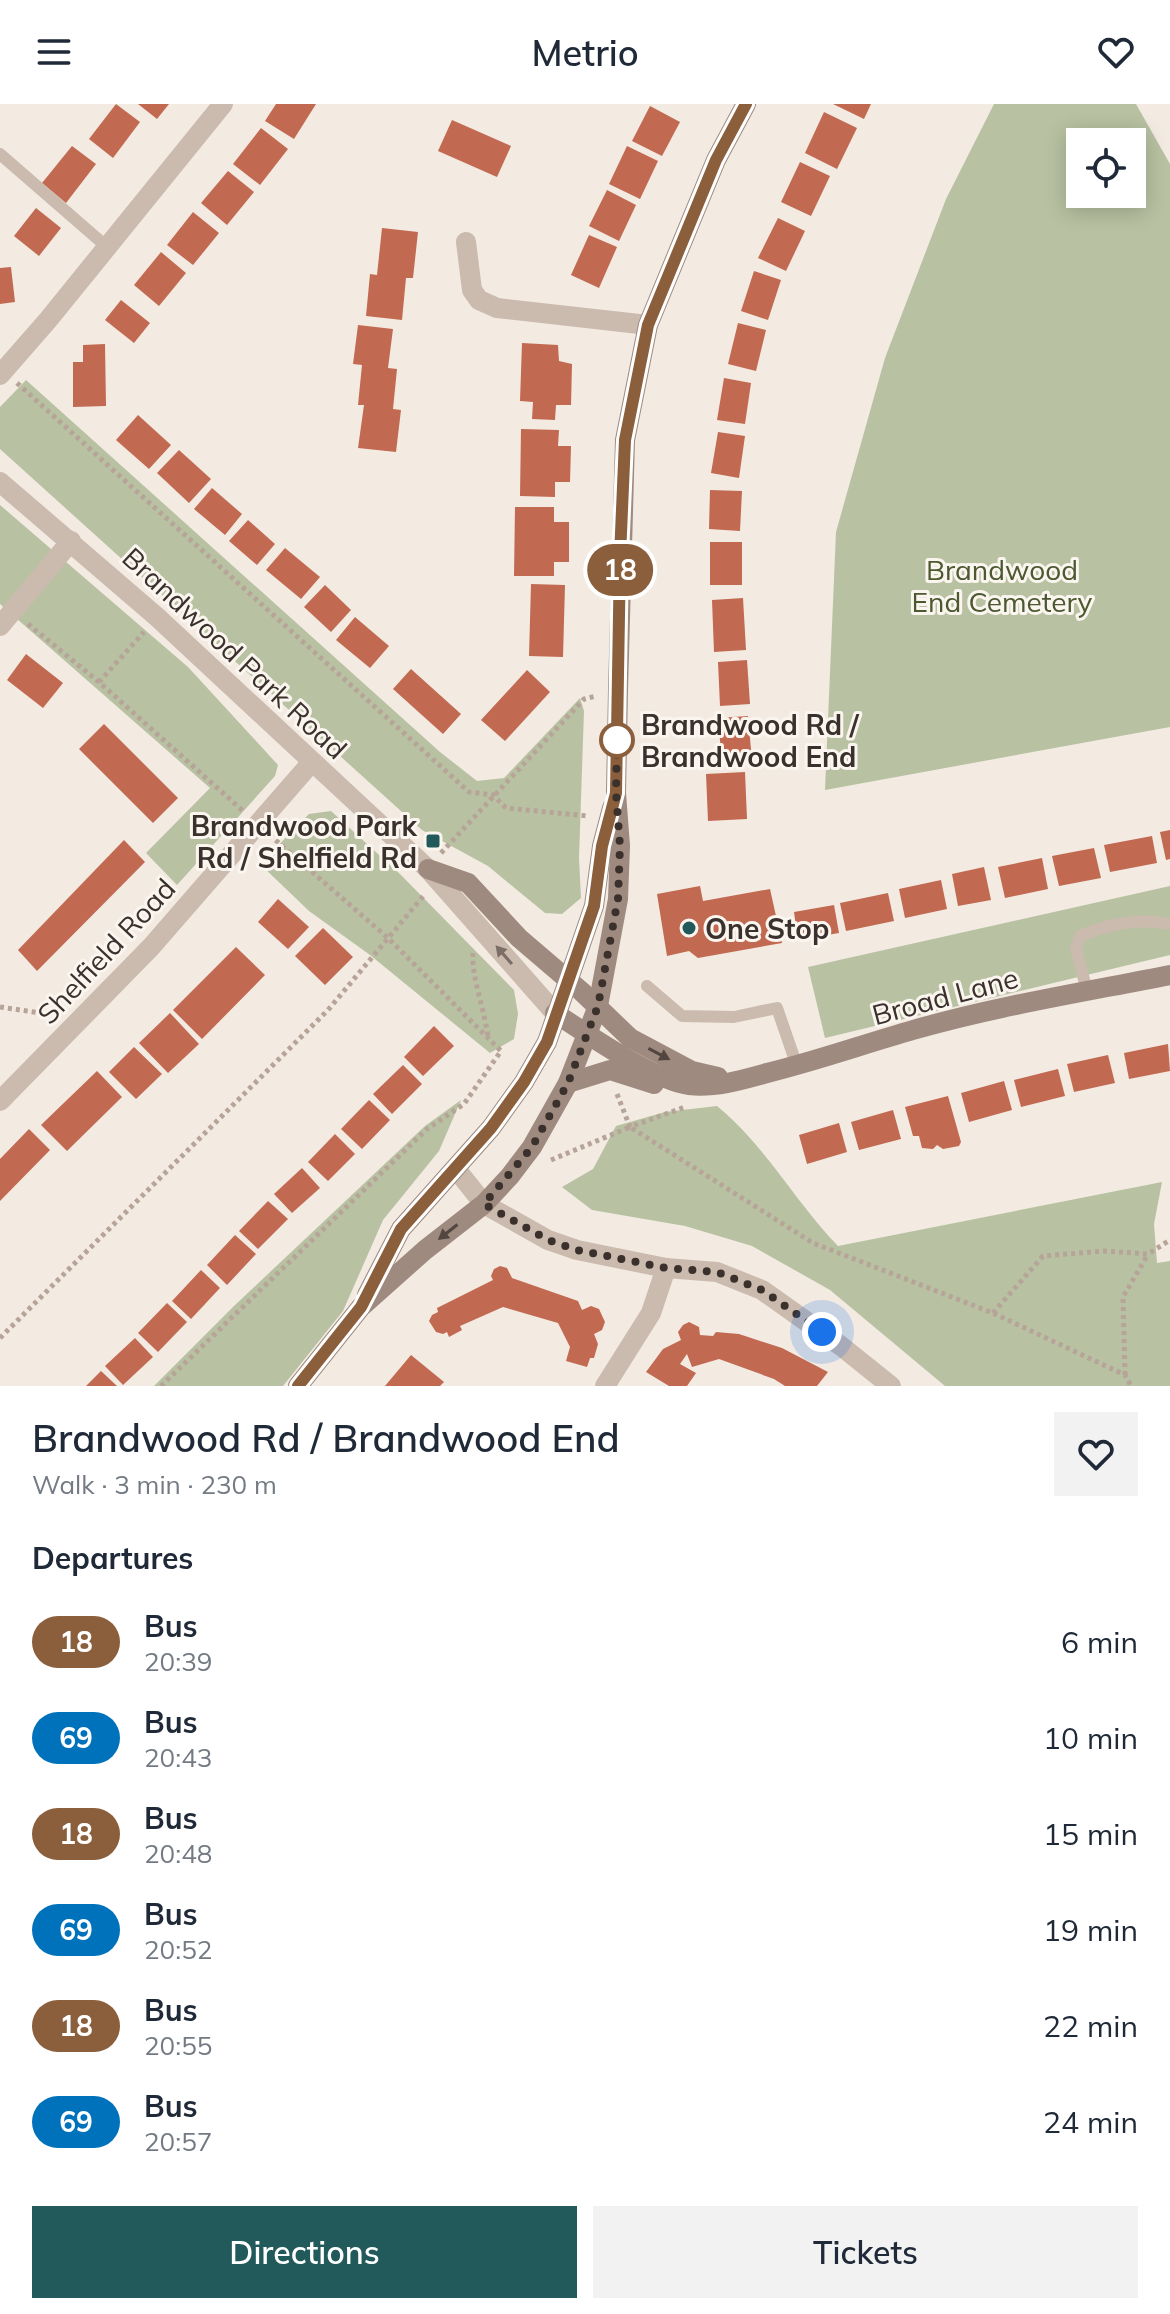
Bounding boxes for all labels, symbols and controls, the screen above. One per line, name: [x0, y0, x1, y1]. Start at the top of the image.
icon: menu: [32, 30, 76, 74]
text: Metrio: [531, 30, 639, 75]
icon: heart: [1094, 30, 1138, 74]
map controls: [1066, 128, 1146, 208]
button: locate: [1066, 128, 1146, 208]
street label: Brandwood Park Road: [115, 540, 355, 766]
line badge: 18: [584, 544, 656, 596]
text: 18: [603, 552, 637, 587]
park label: Brandwood End Cemetery: [912, 552, 1093, 619]
place label: Brandwood Rd / Brandwood End: [641, 707, 860, 774]
marker: Brandwood Rd / Brandwood End: [600, 723, 634, 757]
place label: Brandwood Park Rd / Shelfield Rd: [191, 808, 418, 875]
marker: Brandwood Park Rd / Shelfield Rd: [424, 832, 442, 850]
street label: Shelfield Road: [30, 871, 182, 1031]
place label: One Stop: [705, 911, 829, 946]
marker: One Stop: [680, 919, 698, 937]
one-way arrow: [495, 945, 513, 964]
street label: Broad Lane: [868, 960, 1022, 1032]
one-way arrow: [648, 1046, 670, 1060]
one-way arrow: [438, 1224, 458, 1240]
your location: [802, 1312, 842, 1352]
button: heart: [1054, 1412, 1138, 1496]
text: Brandwood Rd / Brandwood End: [32, 1414, 620, 1462]
text: Walk · 3 min · 230 m: [32, 1468, 277, 1501]
text: Departures: [32, 1539, 193, 1577]
text: Bus: [144, 1607, 198, 1645]
text: 6 min: [1061, 1623, 1138, 1661]
text: 18: [59, 1624, 93, 1659]
text: 20:39: [144, 1645, 212, 1678]
text: Bus: [144, 1703, 198, 1741]
text: 10 min: [1043, 1719, 1138, 1757]
text: 69: [59, 1720, 93, 1755]
text: 20:43: [144, 1741, 212, 1774]
text: Bus: [144, 1799, 198, 1837]
text: 15 min: [1043, 1815, 1138, 1853]
text: 18: [59, 1816, 93, 1851]
text: 20:48: [144, 1837, 212, 1870]
text: Bus: [144, 1895, 198, 1933]
text: 19 min: [1043, 1911, 1138, 1949]
text: 69: [59, 1912, 93, 1947]
text: 20:52: [144, 1933, 212, 1966]
text: Bus: [144, 1991, 198, 2029]
text: 22 min: [1043, 2007, 1138, 2045]
text: 18: [59, 2008, 93, 2043]
text: 20:55: [144, 2029, 212, 2062]
text: Bus: [144, 2087, 198, 2125]
text: 24 min: [1043, 2103, 1138, 2141]
text: 69: [59, 2104, 93, 2139]
text: 20:57: [144, 2125, 212, 2158]
button: Directions: [32, 2206, 577, 2298]
button: Tickets: [593, 2206, 1138, 2298]

